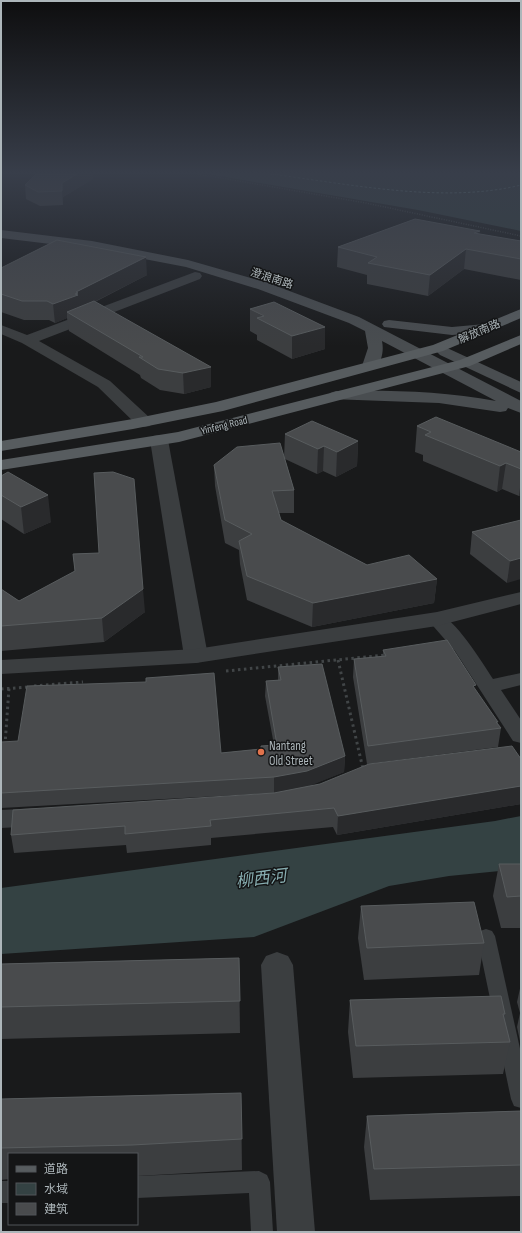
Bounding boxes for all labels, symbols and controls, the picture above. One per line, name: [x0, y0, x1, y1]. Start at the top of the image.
street label: 澄浪南路: [249, 265, 295, 291]
street label: 解放南路: [456, 317, 502, 346]
street label: Yinfeng Road: [199, 413, 249, 438]
place label: Nantang Old Street: [269, 738, 313, 769]
marker: Nantang Old Street: [256, 747, 266, 757]
water label: 柳西河: [235, 866, 291, 892]
legend: [8, 1153, 138, 1225]
text: 道路: [44, 1162, 68, 1177]
text: 水域: [44, 1182, 68, 1197]
text: 建筑: [44, 1202, 68, 1217]

